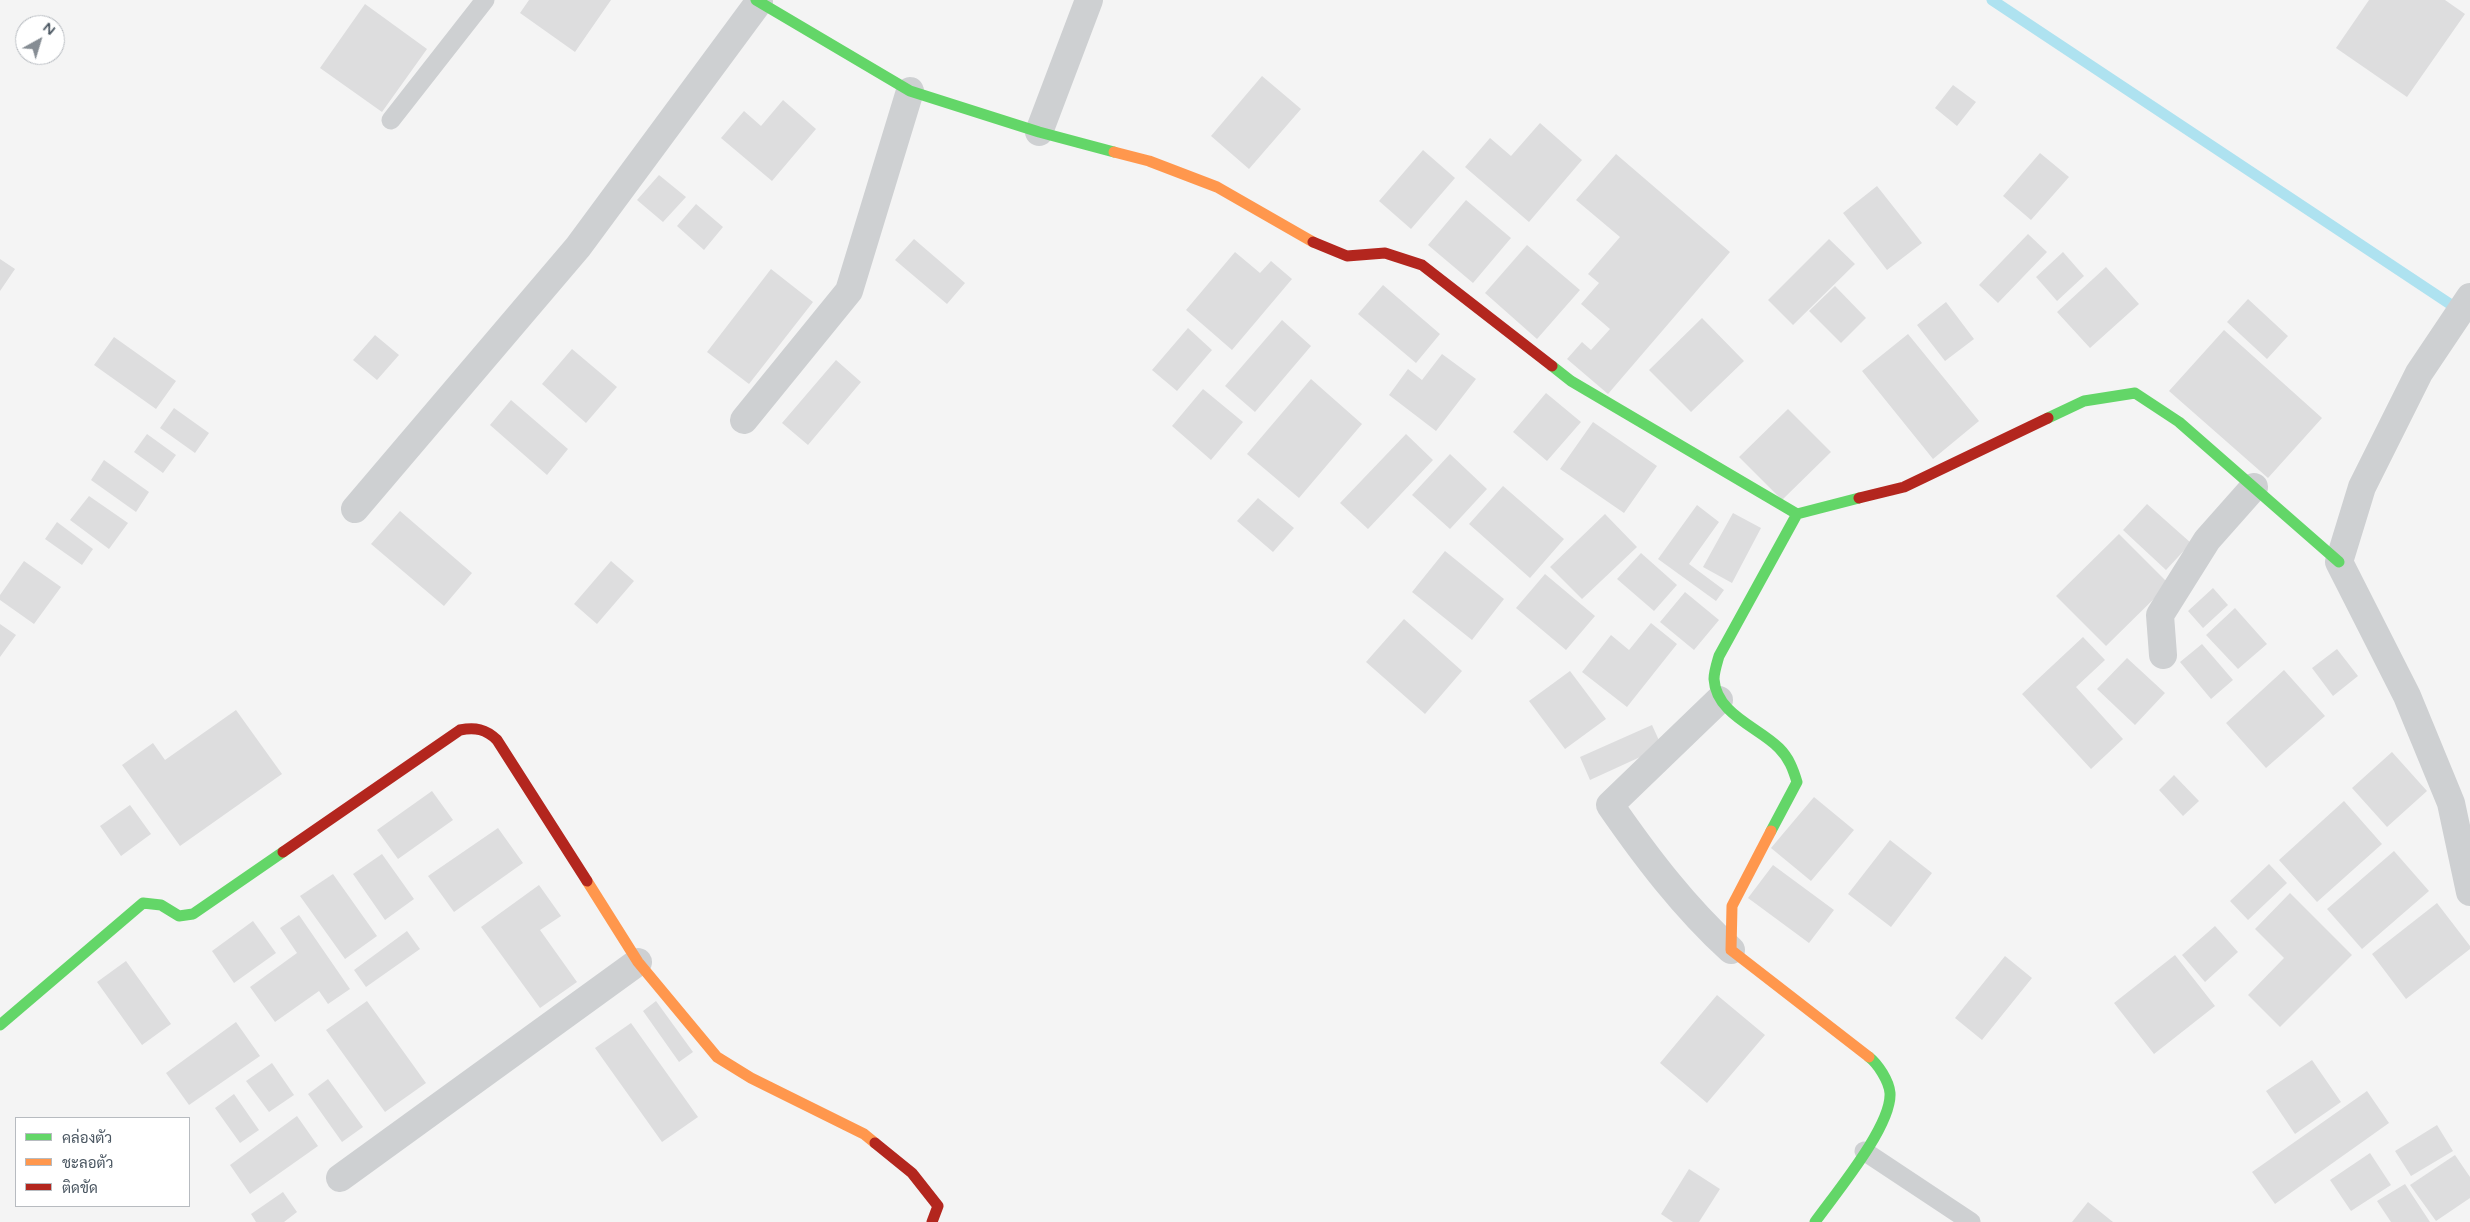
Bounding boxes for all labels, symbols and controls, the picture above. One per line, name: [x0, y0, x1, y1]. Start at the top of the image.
north arrow: [15, 15, 65, 65]
text: N: [39, 19, 59, 39]
legend: [15, 1117, 190, 1207]
text: คล่องตัว: [62, 1129, 112, 1147]
text: ชะลอตัว: [62, 1154, 113, 1172]
text: ติดขัด: [62, 1179, 98, 1197]

